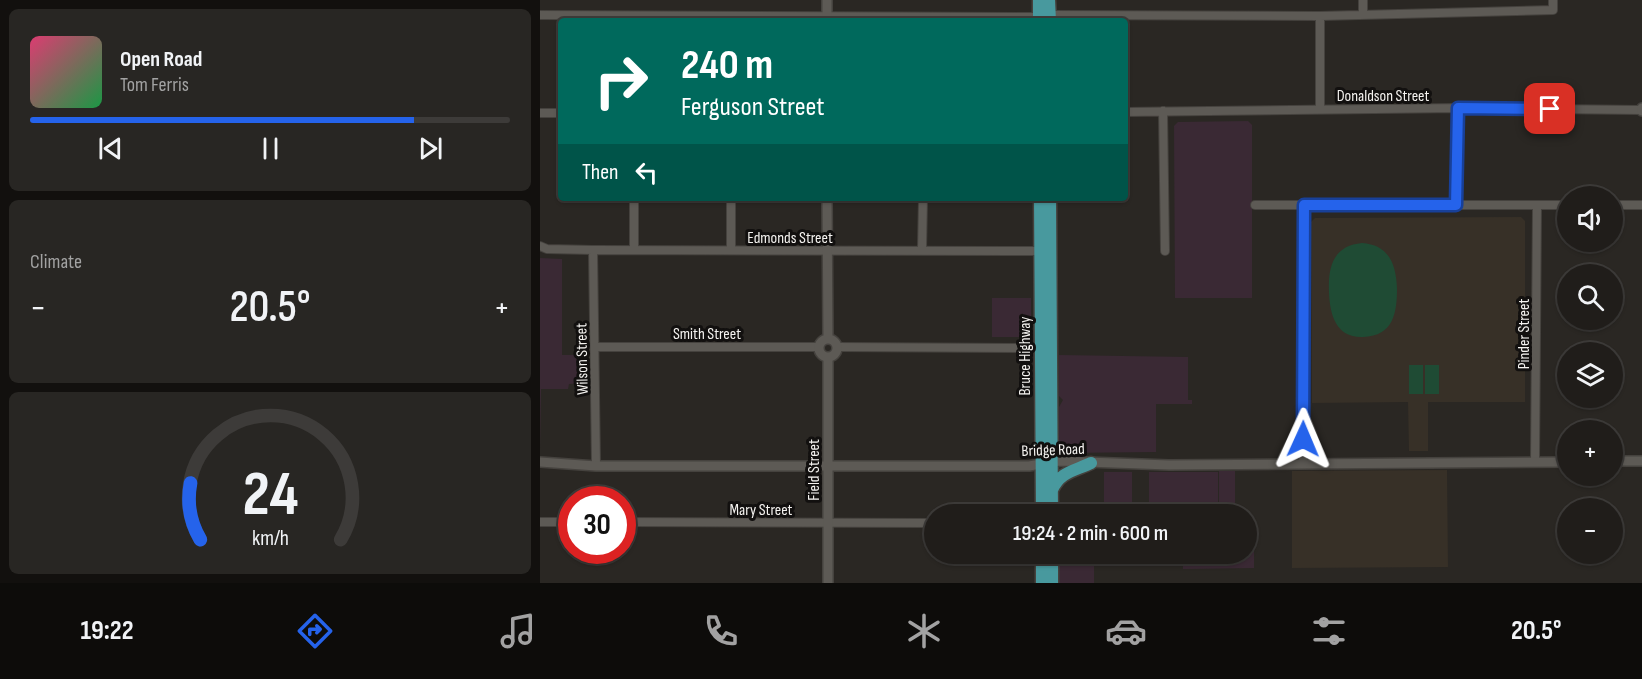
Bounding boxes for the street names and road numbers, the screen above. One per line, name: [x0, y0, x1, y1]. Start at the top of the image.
street label: Donaldson Street: [1337, 87, 1429, 106]
street label: Edmonds Street: [747, 229, 833, 248]
street label: Pinder Street: [1515, 299, 1534, 369]
street label: Bruce Highway: [1016, 316, 1035, 396]
street label: Wilson Street: [572, 323, 593, 395]
street label: Smith Street: [673, 325, 741, 344]
street label: Field Street: [805, 439, 824, 501]
street label: Bridge Road: [1021, 440, 1085, 461]
street label: Mary Street: [730, 501, 793, 520]

